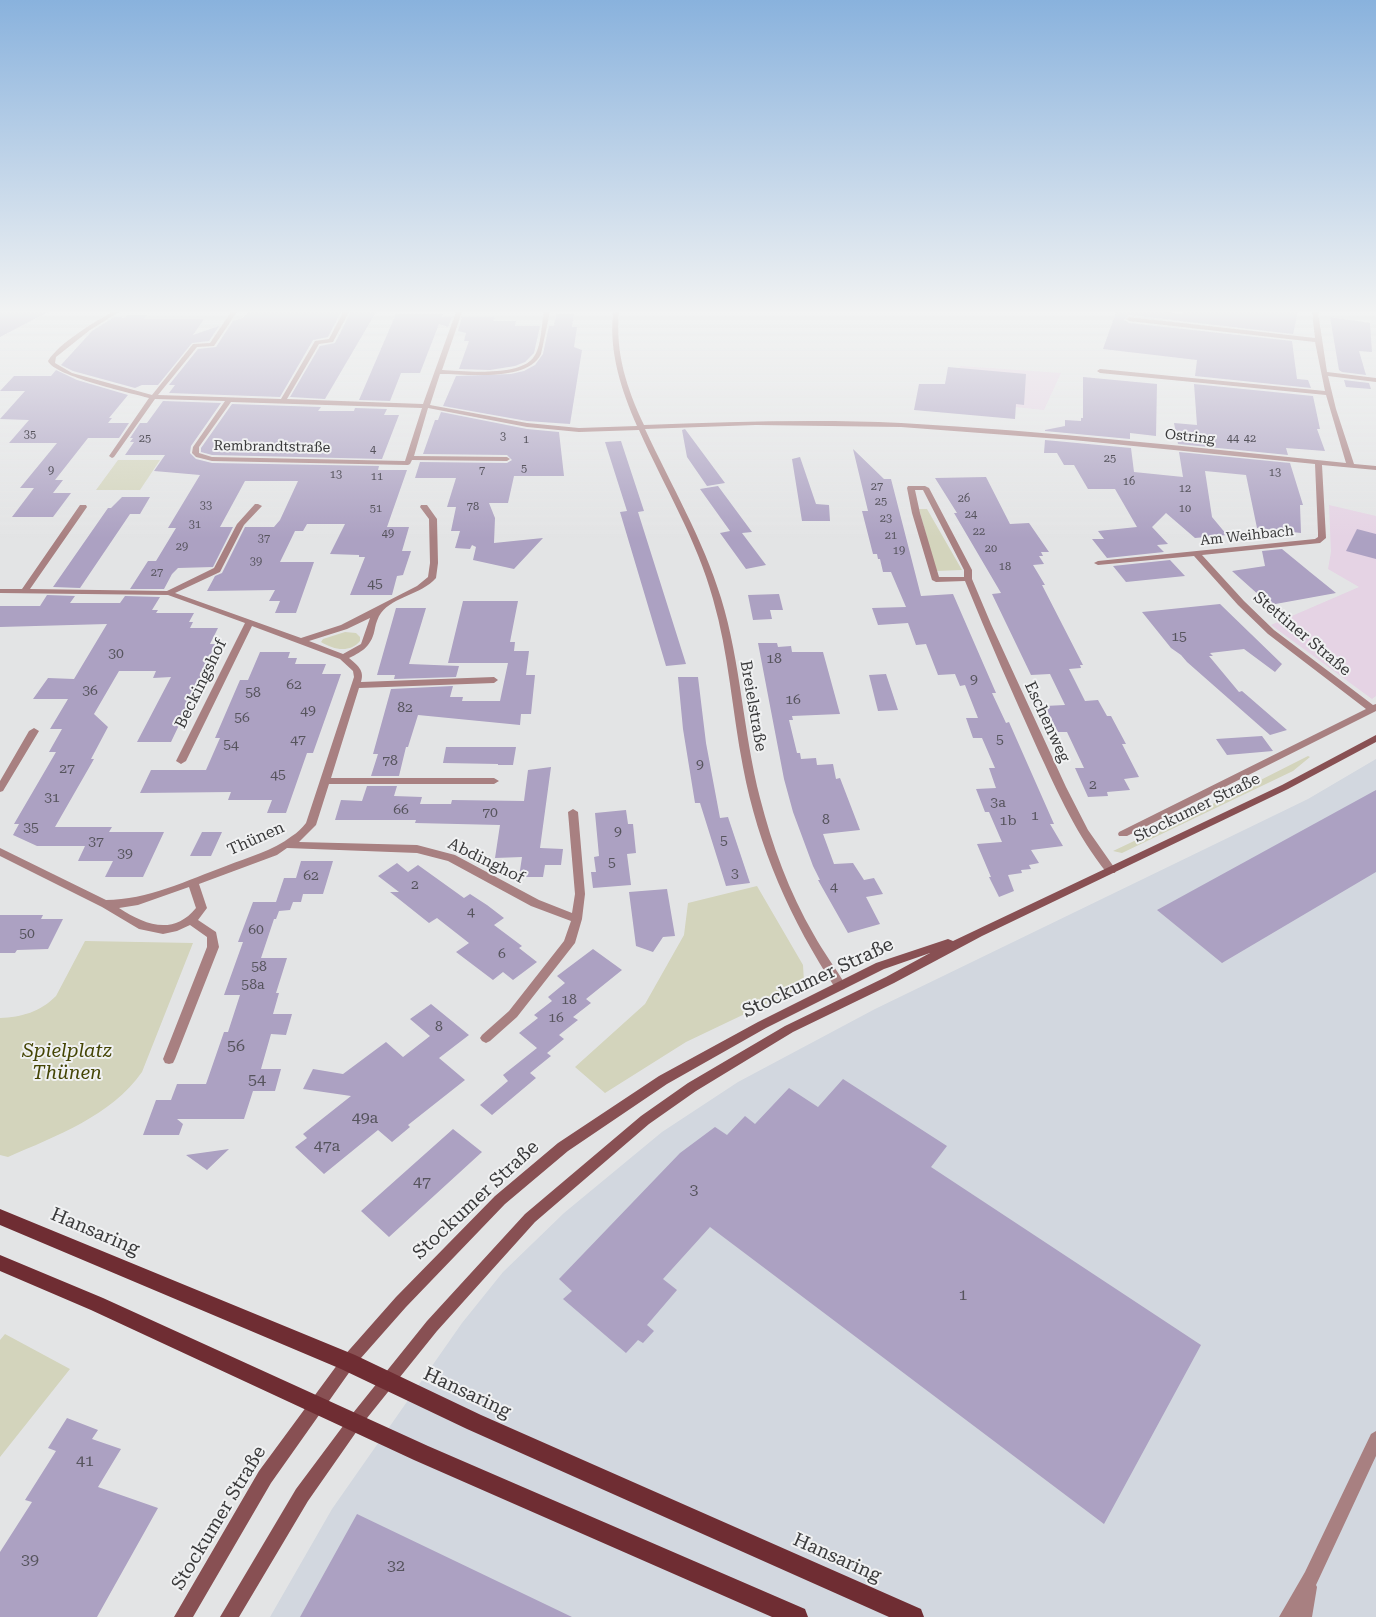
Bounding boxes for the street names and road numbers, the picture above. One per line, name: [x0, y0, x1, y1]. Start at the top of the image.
street label: Ostring: [1164, 426, 1216, 448]
street label: Rembrandtstraße: [214, 438, 330, 456]
street label: Am Weihbach: [1199, 523, 1295, 549]
street label: Stettiner Straße: [1249, 588, 1355, 680]
street label: Beckingshof: [171, 636, 231, 732]
street label: Breielstraße: [736, 659, 770, 753]
street label: Eschenweg: [1020, 679, 1074, 765]
street label: Stockumer Straße: [1131, 769, 1263, 847]
street label: Thünen: [225, 818, 287, 860]
street label: Abdinghof: [445, 834, 527, 888]
street label: Stockumer Straße: [739, 933, 897, 1023]
street label: Stockumer Straße: [408, 1136, 544, 1264]
street label: Hansaring: [47, 1203, 143, 1261]
street label: Hansaring: [419, 1363, 515, 1423]
street label: Stockumer Straße: [167, 1442, 271, 1594]
street label: Hansaring: [789, 1528, 885, 1588]

